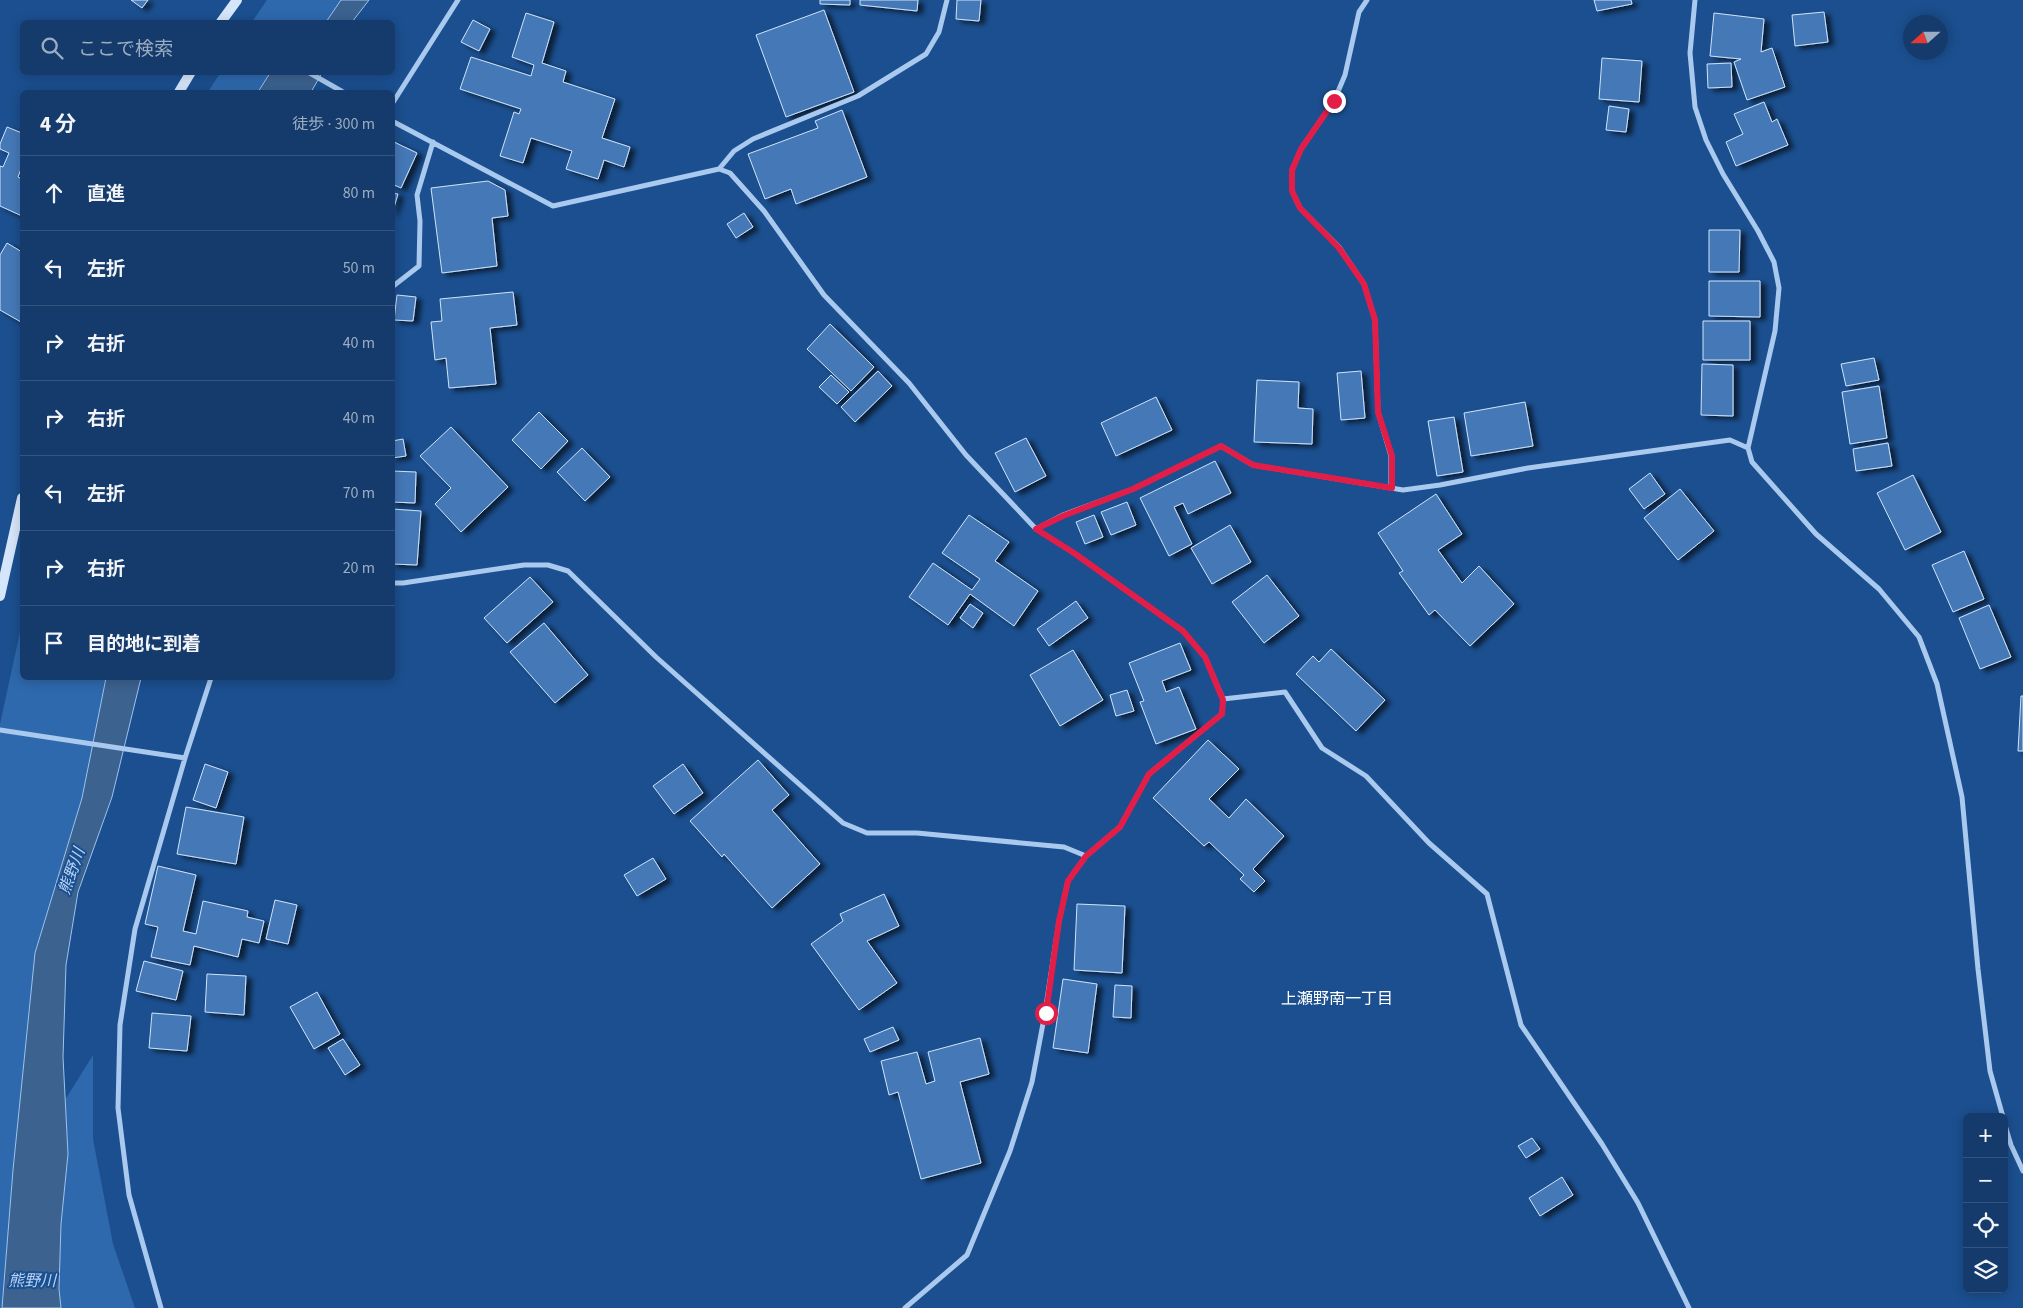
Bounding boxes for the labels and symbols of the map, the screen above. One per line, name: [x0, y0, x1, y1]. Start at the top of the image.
north arrow: [1903, 15, 1948, 60]
route end: [1323, 90, 1346, 113]
water label: 熊野川: [53, 843, 91, 898]
district label: 上瀬野南一丁目: [1281, 988, 1393, 1010]
route start: [1035, 1002, 1058, 1025]
water label: 熊野川: [8, 1270, 58, 1292]

